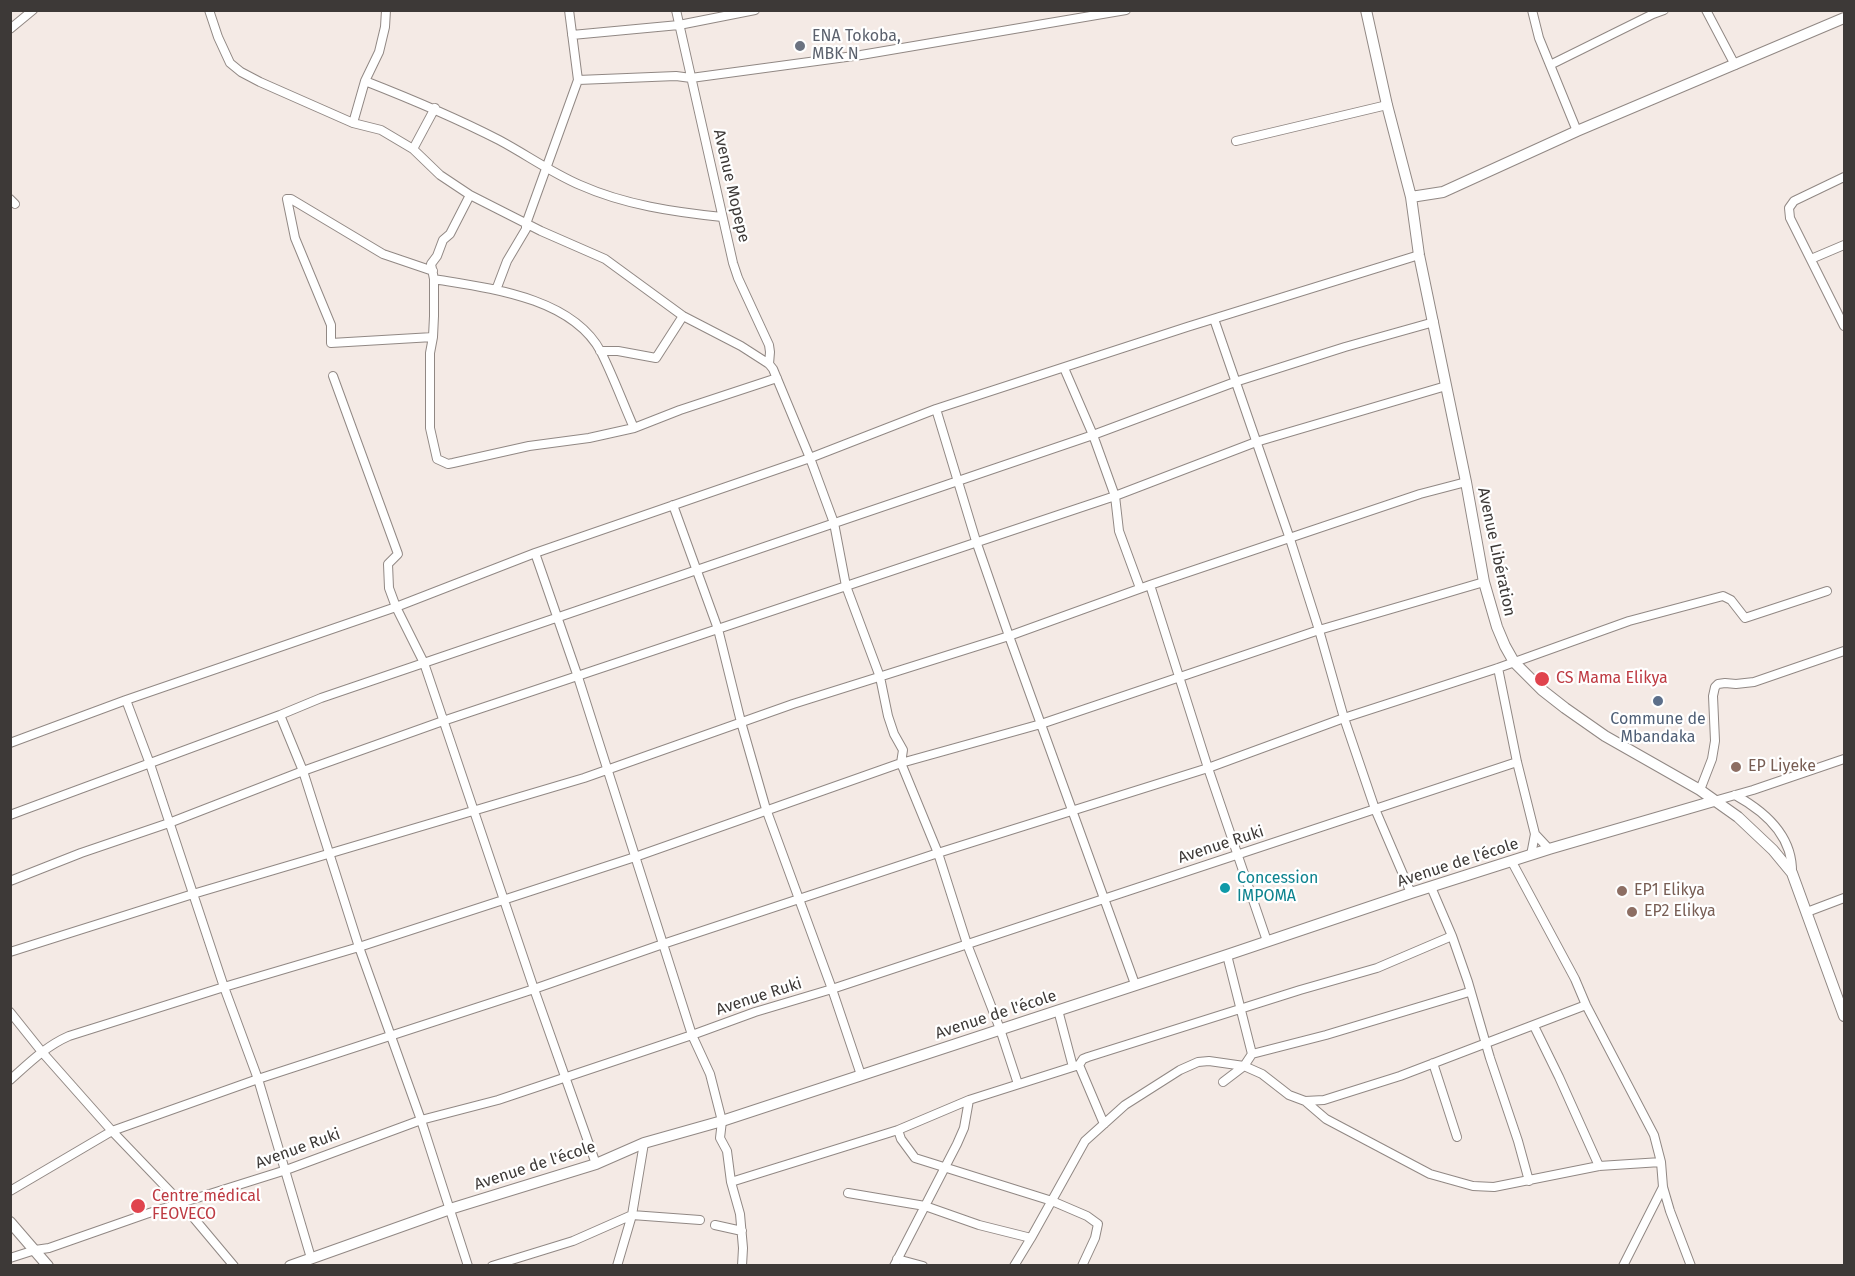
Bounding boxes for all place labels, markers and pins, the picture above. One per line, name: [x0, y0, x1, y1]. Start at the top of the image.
place label: ENA Tokoba, MBK N: [812, 27, 901, 65]
marker: ENA Tokoba, MBK N: [793, 39, 807, 53]
place label: CS Mama Elikya: [1556, 669, 1668, 689]
marker: CS Mama Elikya: [1533, 670, 1551, 688]
marker: Commune de Mbandaka: [1651, 694, 1665, 708]
place label: Commune de Mbandaka: [1610, 710, 1706, 748]
place label: EP Liyeke: [1748, 757, 1816, 777]
marker: EP Liyeke: [1729, 760, 1743, 774]
place label: Concession IMPOMA: [1237, 869, 1318, 907]
marker: Concession IMPOMA: [1218, 881, 1232, 895]
place label: EP1 Elikya: [1634, 881, 1705, 901]
marker: EP1 Elikya: [1615, 884, 1629, 898]
place label: EP2 Elikya: [1644, 902, 1716, 922]
marker: EP2 Elikya: [1625, 905, 1639, 919]
place label: Centre médical FEOVECO: [152, 1187, 260, 1225]
marker: Centre médical FEOVECO: [129, 1197, 147, 1215]

